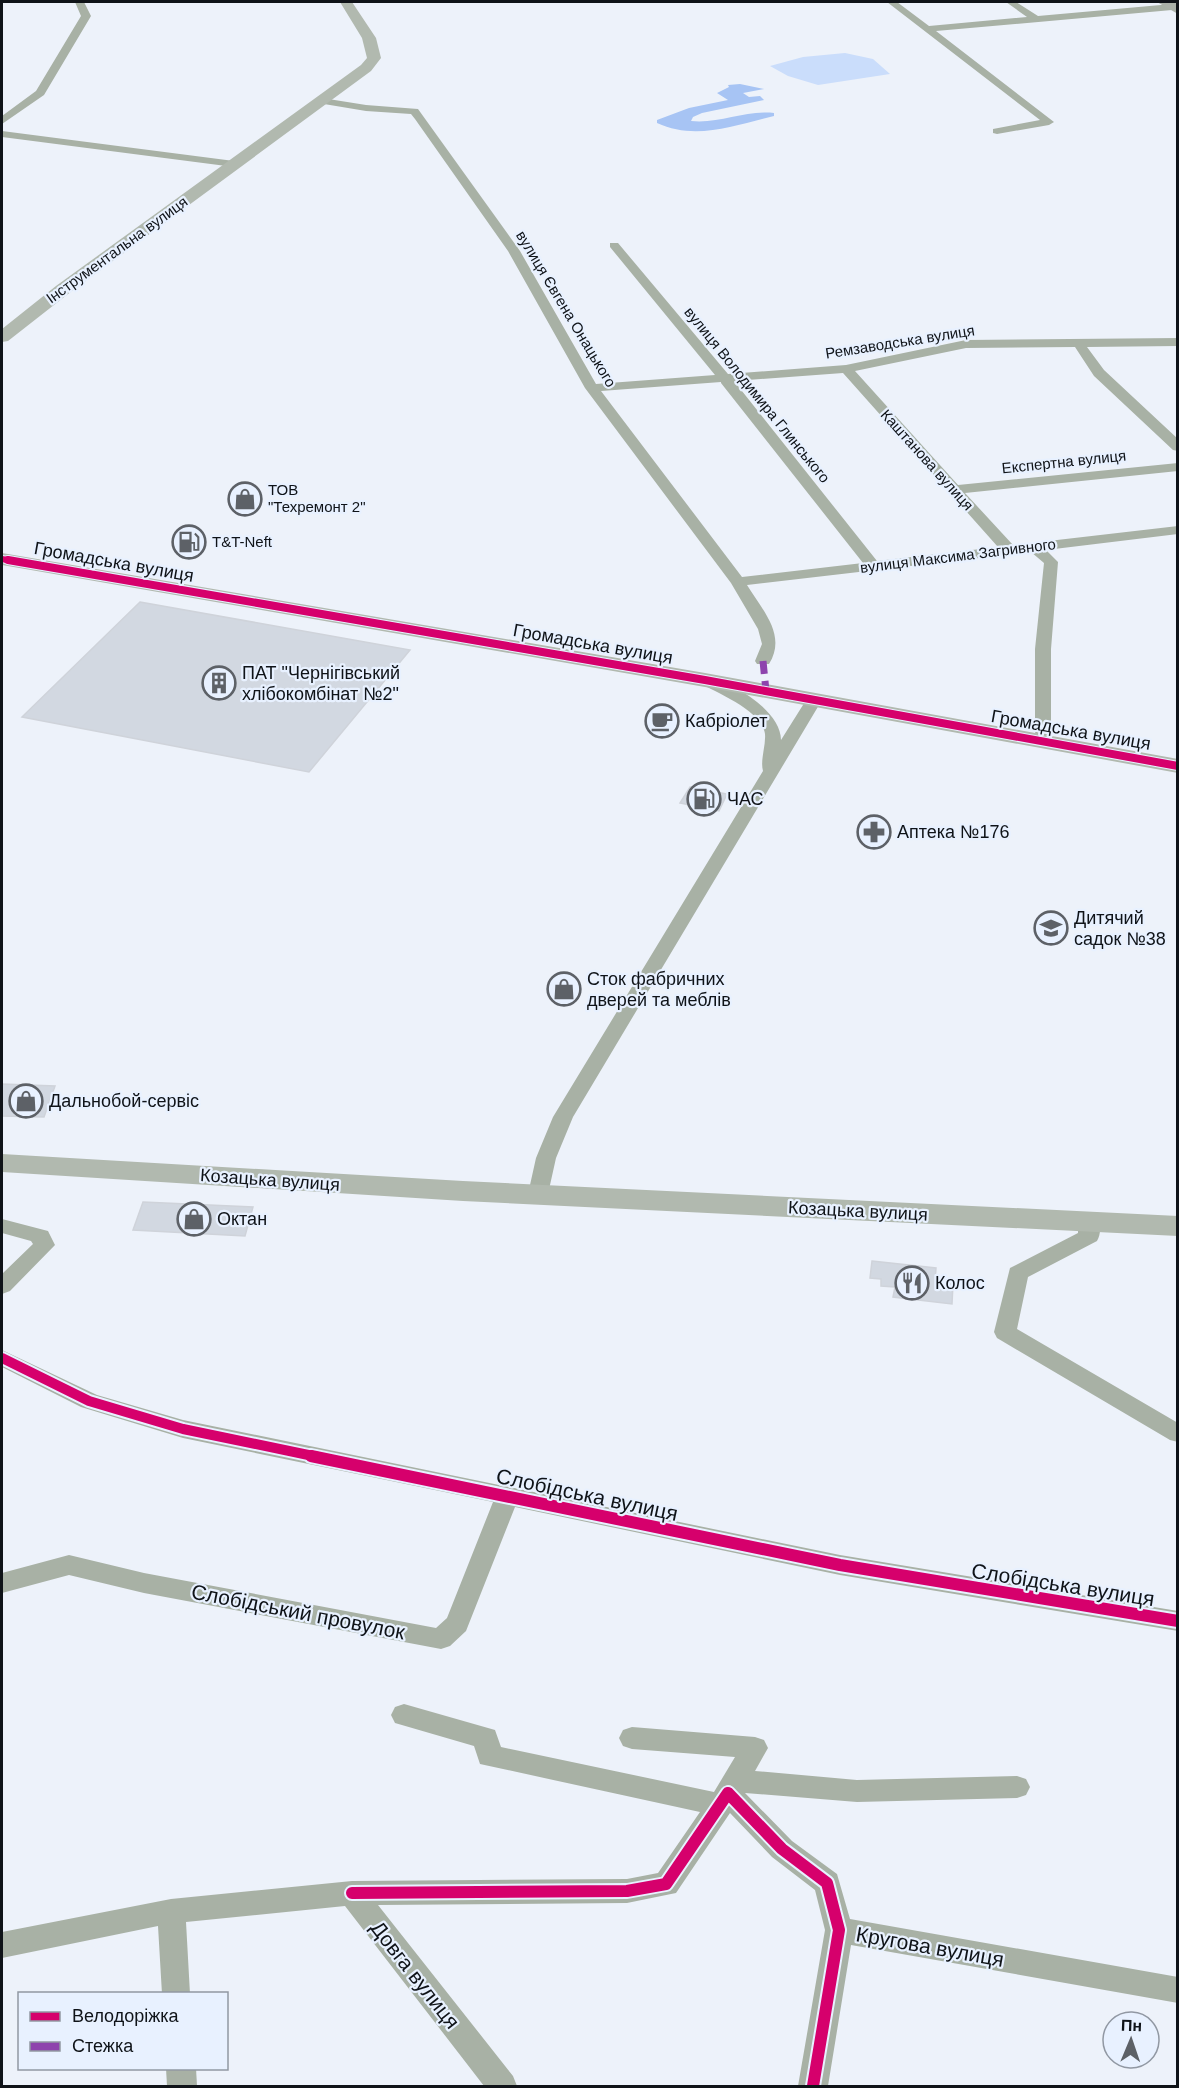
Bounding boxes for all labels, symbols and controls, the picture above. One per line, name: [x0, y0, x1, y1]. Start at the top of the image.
street label: Інструментальна вулиця: [43, 193, 191, 307]
street label: вулиця Євгена Онацького: [513, 228, 620, 390]
street label: вулиця Володимира Глинського: [681, 303, 834, 486]
street label: Ремзаводська вулиця: [824, 321, 976, 362]
street label: Каштанова вулиця: [878, 406, 977, 514]
street label: Експертна вулиця: [1001, 447, 1127, 476]
shop icon: ТОВ "Техремонт 2": [227, 481, 263, 517]
place label: ТОВ "Техремонт 2": [268, 481, 366, 515]
fuel station icon: T&T-Neft: [171, 524, 207, 560]
place label: T&T-Neft: [212, 533, 273, 550]
street label: вулиця Максима Загривного: [859, 535, 1057, 576]
street label: Громадська вулиця: [33, 538, 195, 586]
street label: Громадська вулиця: [512, 620, 674, 668]
place label: ПАТ "Чернігівський хлібокомбінат №2": [242, 663, 400, 704]
building icon: ПАТ "Чернігівський хлібокомбінат №2": [201, 665, 237, 701]
cafe icon: Кабріолет: [644, 703, 680, 739]
street label: Громадська вулиця: [990, 706, 1152, 754]
place label: Кабріолет: [685, 711, 768, 731]
fuel station icon: ЧАС: [686, 781, 722, 817]
place label: ЧАС: [727, 789, 764, 809]
pharmacy icon: Аптека №176: [856, 814, 892, 850]
place label: Аптека №176: [897, 822, 1009, 842]
place label: Дитячий садок №38: [1074, 908, 1166, 949]
school or university icon: Дитячий садок №38: [1033, 910, 1069, 946]
place label: Сток фабричних дверей та меблів: [587, 969, 731, 1010]
shop icon: Сток фабричних дверей та меблів: [546, 971, 582, 1007]
shop icon: Дальнобой-сервіс: [8, 1083, 44, 1119]
place label: Дальнобой-сервіс: [49, 1091, 199, 1111]
street label: Козацька вулиця: [200, 1165, 340, 1195]
street label: Козацька вулиця: [788, 1197, 928, 1225]
shop icon: Октан: [176, 1201, 212, 1237]
place label: Октан: [217, 1209, 267, 1229]
restaurant icon: Колос: [894, 1265, 930, 1301]
place label: Колос: [935, 1273, 985, 1293]
street label: Слобідська вулиця: [494, 1464, 680, 1525]
street label: Слобідська вулиця: [970, 1559, 1156, 1610]
street label: Слобідський провулок: [189, 1580, 408, 1644]
street label: Довга вулиця: [366, 1916, 465, 2033]
street label: Кругова вулиця: [854, 1922, 1006, 1971]
legend: [18, 1992, 228, 2070]
text: Велодоріжка: [72, 2006, 180, 2026]
north arrow: [1101, 2010, 1161, 2070]
text: Пн: [1121, 2017, 1142, 2034]
text: Стежка: [72, 2036, 134, 2056]

